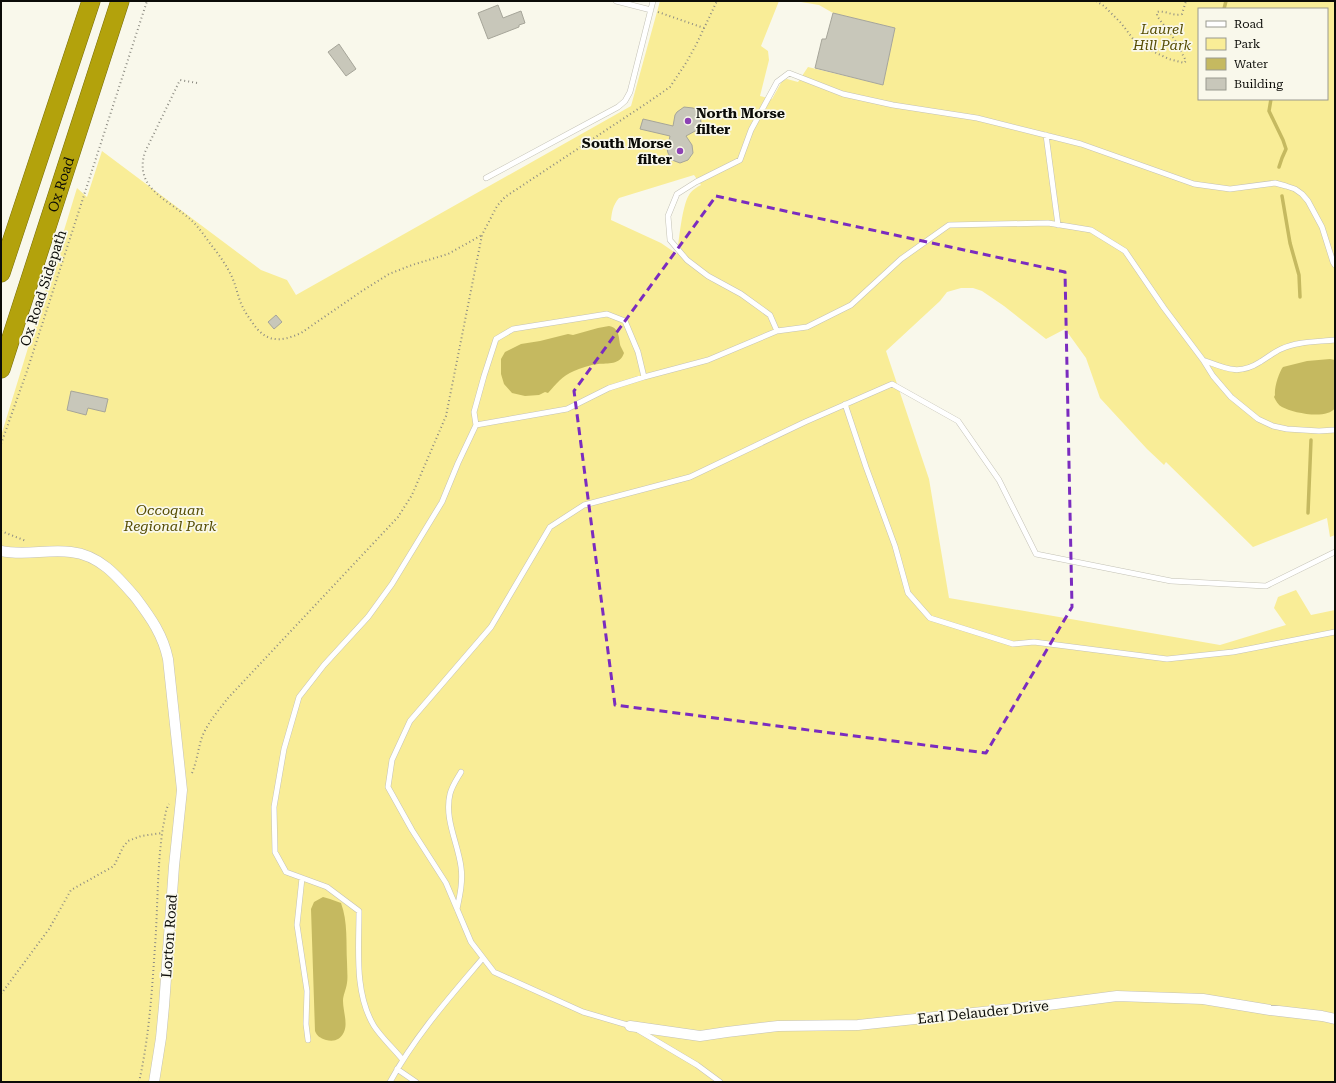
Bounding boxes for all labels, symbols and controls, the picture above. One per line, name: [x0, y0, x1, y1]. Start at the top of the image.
legend: [1198, 8, 1328, 100]
text: Road: [1234, 17, 1264, 31]
park label: Laurel Hill Park: [1132, 21, 1192, 53]
text: Park: [1234, 37, 1261, 51]
text: Water: [1234, 57, 1268, 71]
text: Building: [1234, 77, 1283, 91]
place label: North Morse filter: [696, 105, 785, 137]
marker: North Morse filter: [683, 116, 693, 126]
place label: South Morse filter: [582, 135, 673, 167]
marker: South Morse filter: [675, 146, 685, 156]
street label: Ox Road: [44, 155, 77, 214]
street label: Ox Road Sidepath: [17, 228, 69, 348]
park label: Occoquan Regional Park: [123, 502, 217, 534]
street label: Lorton Road: [158, 894, 180, 978]
street label: Earl Delauder Drive: [917, 997, 1050, 1027]

